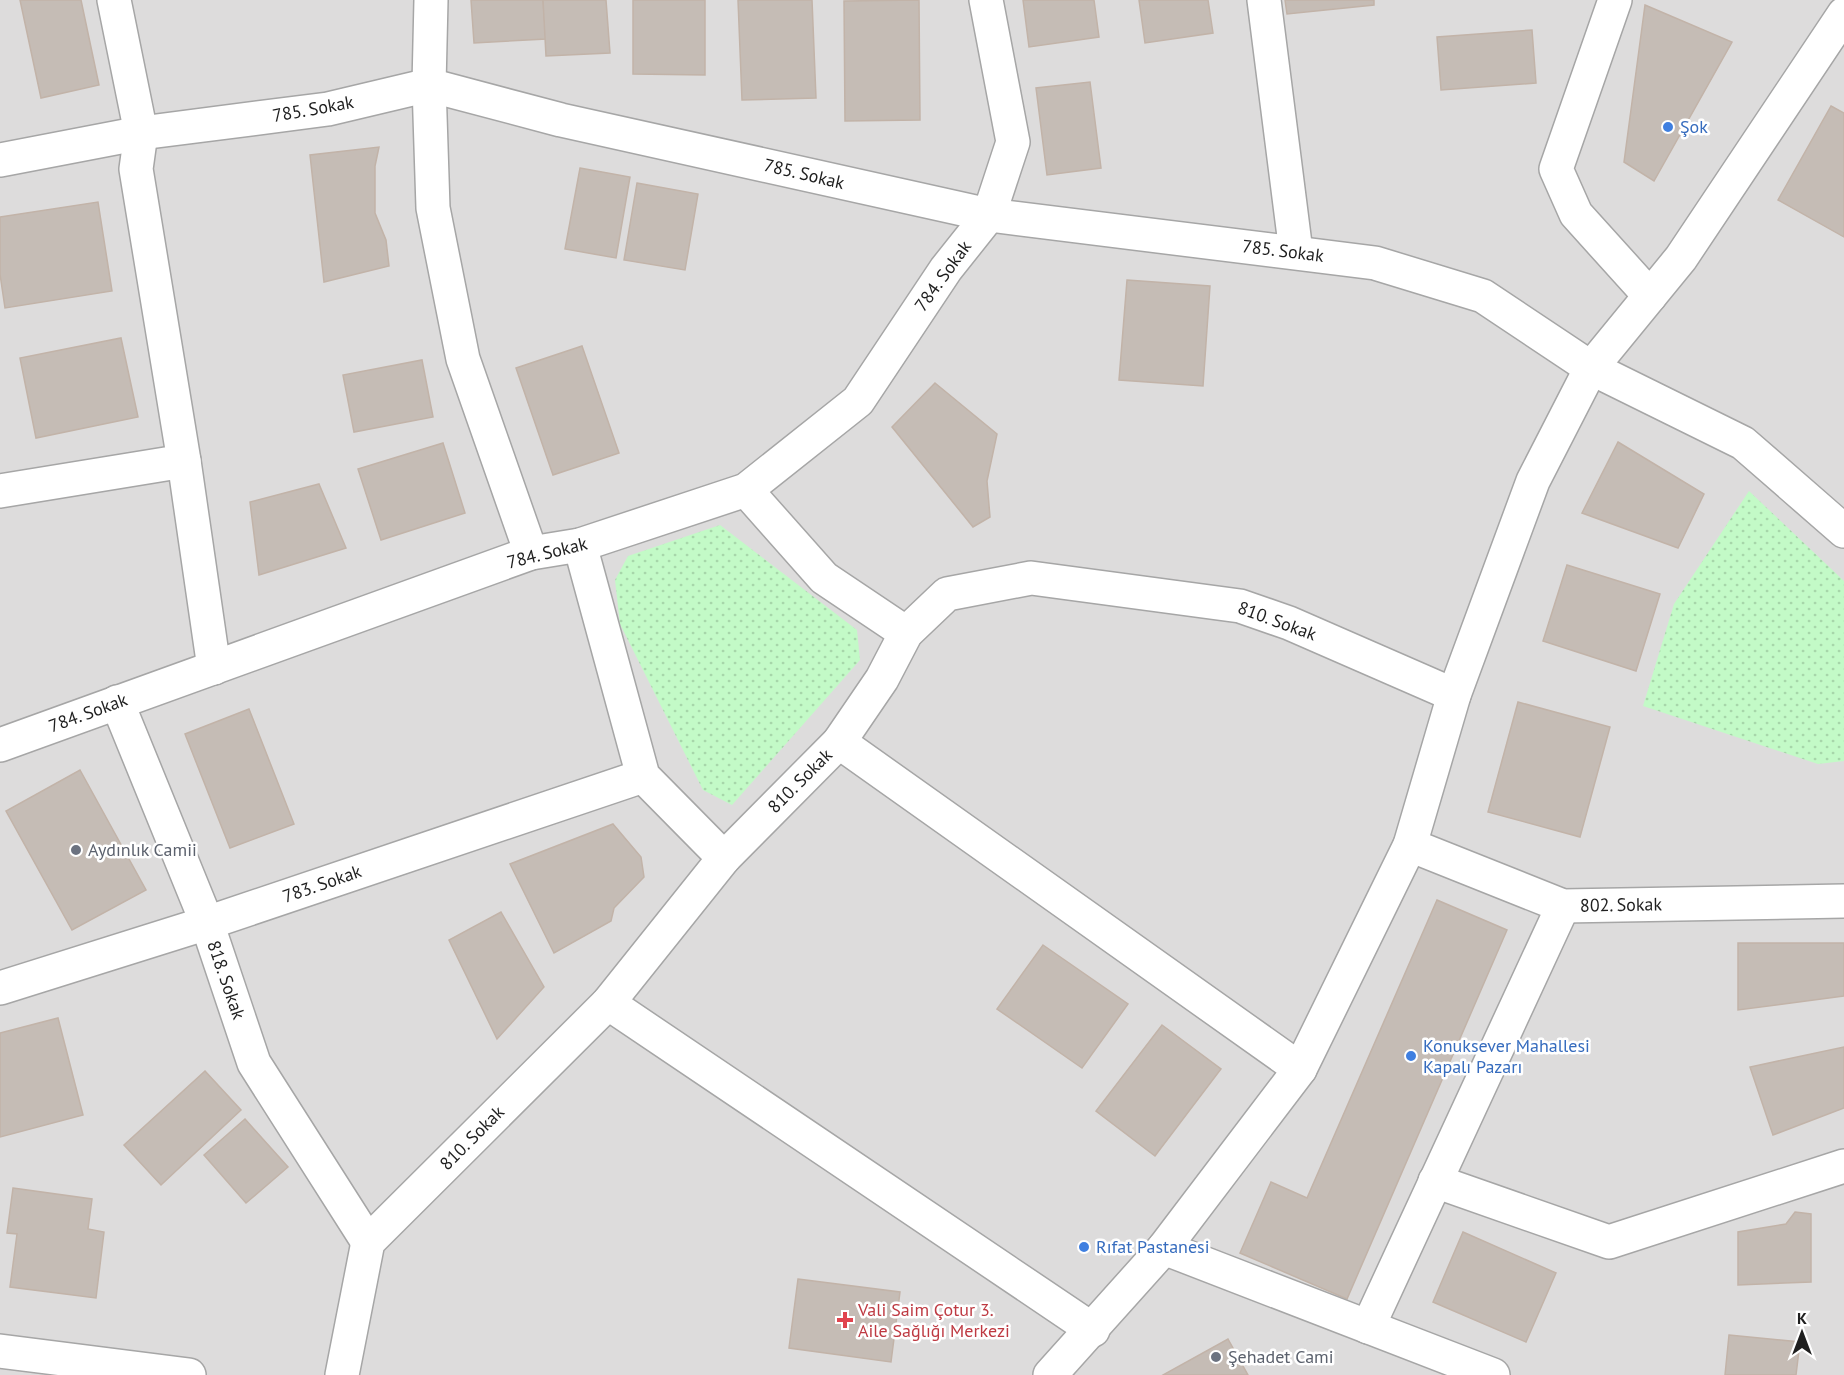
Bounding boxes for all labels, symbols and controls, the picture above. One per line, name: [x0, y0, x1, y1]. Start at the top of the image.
street label: 785. Sokak: [271, 90, 356, 127]
place label: Şok: [1680, 115, 1708, 138]
marker: Şok: [1661, 120, 1675, 134]
street label: 785. Sokak: [762, 153, 847, 194]
street label: 785. Sokak: [1241, 234, 1326, 267]
street label: 784. Sokak: [909, 235, 976, 316]
street label: 784. Sokak: [504, 531, 590, 574]
street label: 810. Sokak: [1235, 596, 1320, 645]
street label: 784. Sokak: [45, 688, 131, 737]
street label: 810. Sokak: [763, 743, 837, 818]
place label: Aydınlık Camii: [88, 838, 197, 861]
marker: Aydınlık Camii: [69, 843, 83, 857]
street label: 783. Sokak: [279, 859, 365, 908]
street label: 802. Sokak: [1580, 892, 1663, 917]
street label: 818. Sokak: [202, 937, 251, 1023]
place label: Konuksever Mahallesi Kapalı Pazarı: [1423, 1034, 1590, 1078]
marker: Konuksever Mahallesi Kapalı Pazarı: [1404, 1049, 1418, 1063]
street label: 810. Sokak: [435, 1100, 509, 1175]
place label: Rıfat Pastanesi: [1096, 1235, 1209, 1258]
marker: Rıfat Pastanesi: [1077, 1240, 1091, 1254]
place label: Vali Saim Çotur 3. Aile Sağlığı Merkezi: [857, 1298, 1010, 1342]
north arrow: [1772, 1303, 1832, 1363]
text: K: [1797, 1308, 1807, 1328]
marker: Vali Saim Çotur 3. Aile Sağlığı Merkezi: [836, 1311, 854, 1329]
place label: Şehadet Cami: [1228, 1345, 1334, 1368]
marker: Şehadet Cami: [1209, 1350, 1223, 1364]

